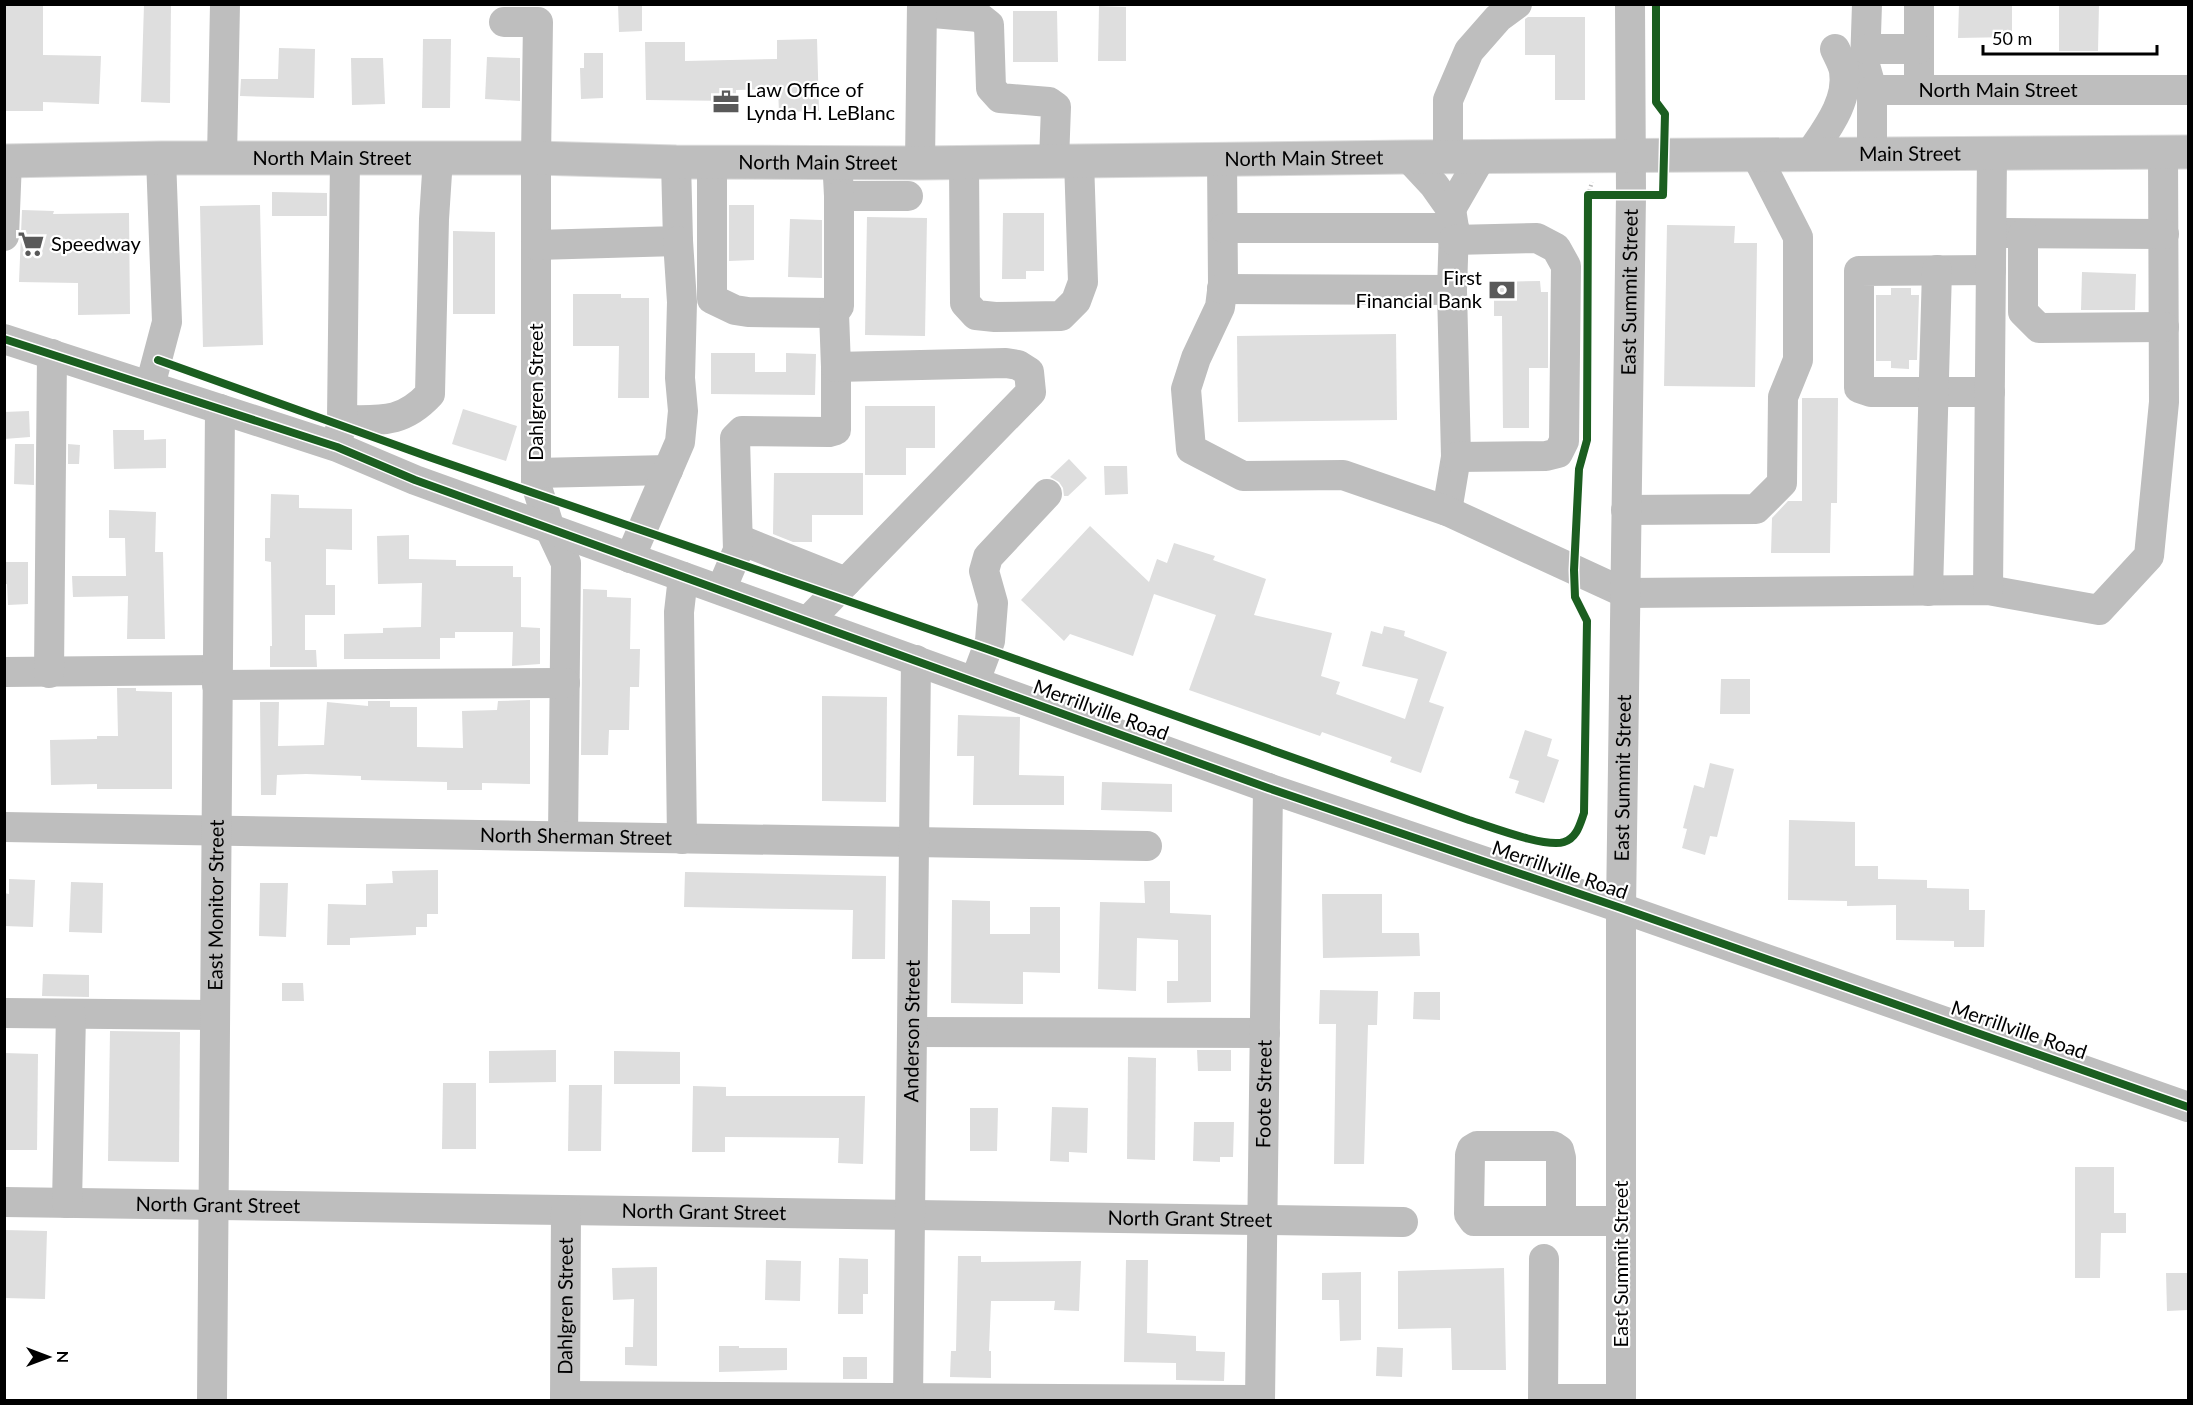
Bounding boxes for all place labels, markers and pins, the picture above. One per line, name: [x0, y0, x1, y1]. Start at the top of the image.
place label: Law Office of Lynda H. LeBlanc: [746, 77, 896, 124]
office icon: Law Office of Lynda H. LeBlanc: [711, 87, 741, 117]
supermarket icon: Speedway: [16, 229, 46, 259]
place label: Speedway: [51, 231, 141, 255]
place label: First Financial Bank: [1356, 265, 1483, 312]
bank icon: First Financial Bank: [1487, 275, 1517, 305]

